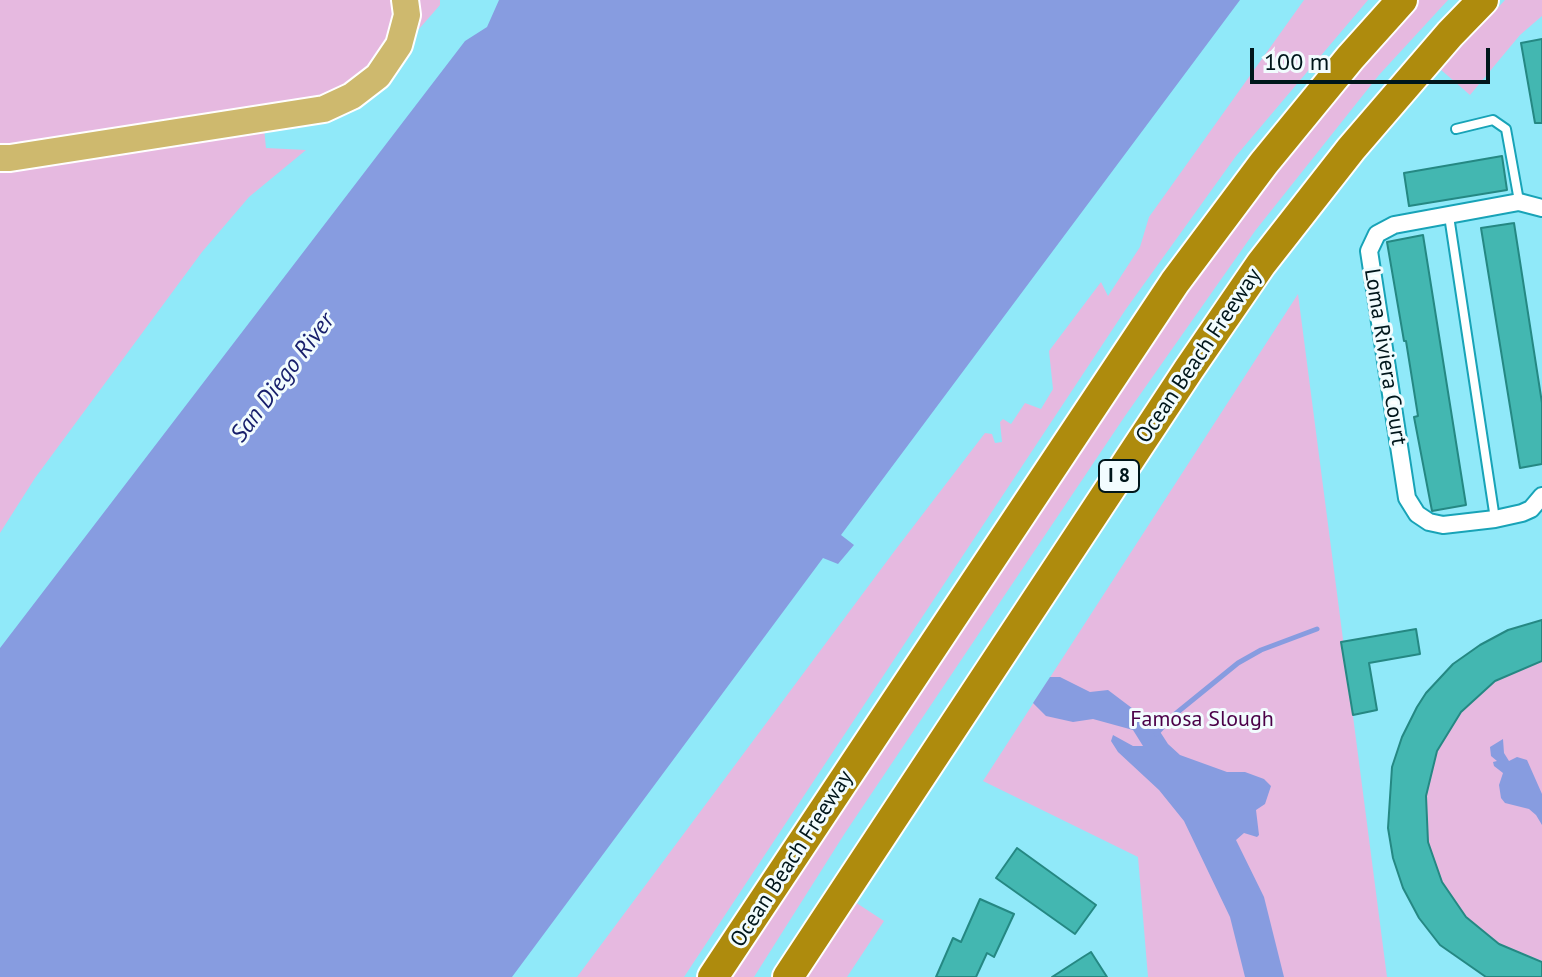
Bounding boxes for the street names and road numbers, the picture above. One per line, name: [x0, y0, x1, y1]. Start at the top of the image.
street label: Ocean Beach Freeway: [1131, 264, 1267, 448]
street label: Loma Riviera Court: [1358, 267, 1412, 447]
road number: I 8: [1099, 460, 1139, 492]
street label: Ocean Beach Freeway: [725, 766, 859, 952]

